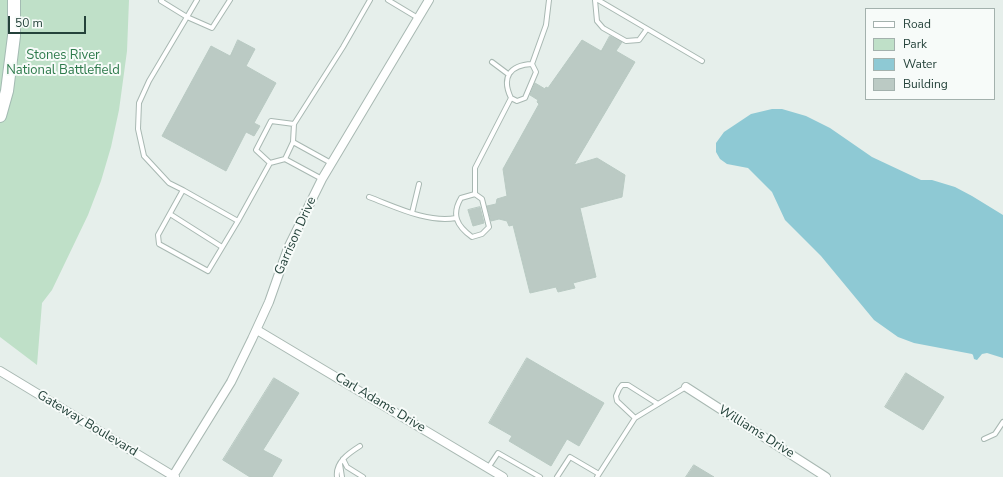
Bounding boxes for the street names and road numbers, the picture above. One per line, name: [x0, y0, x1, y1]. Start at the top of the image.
street label: Garrison Drive: [272, 195, 320, 277]
street label: Carl Adams Drive: [332, 370, 428, 436]
street label: Gateway Boulevard: [34, 388, 140, 460]
street label: Williams Drive: [715, 402, 797, 462]

